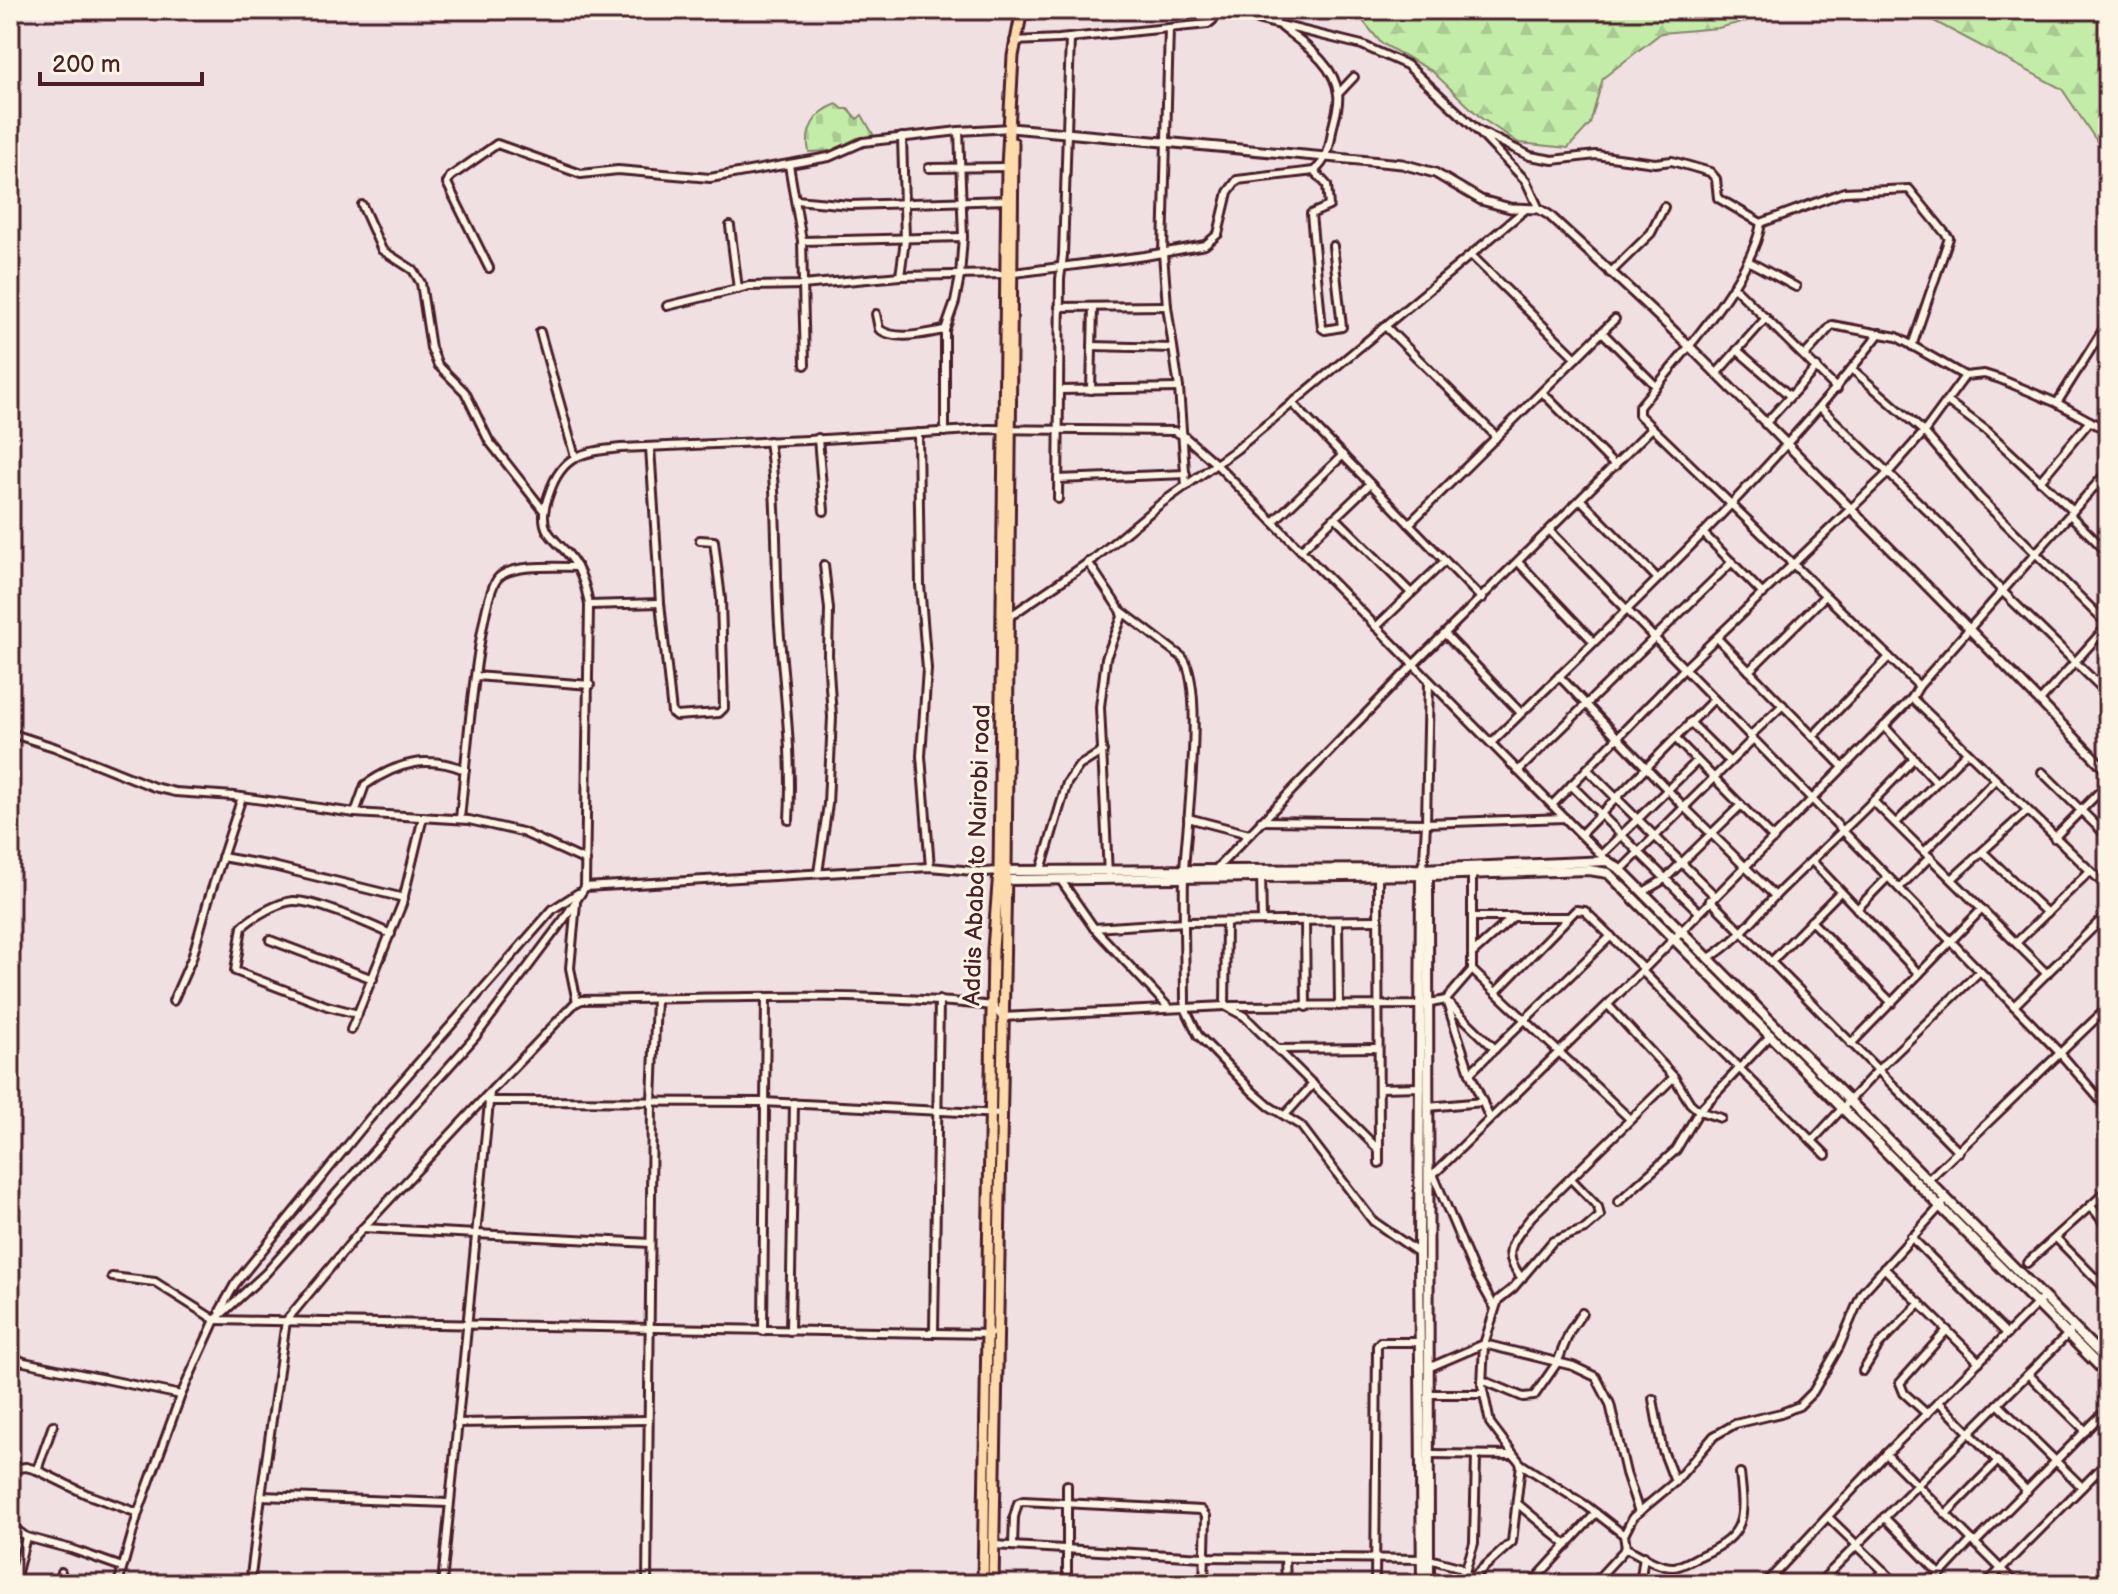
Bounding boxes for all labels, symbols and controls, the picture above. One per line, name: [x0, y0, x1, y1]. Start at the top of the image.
scale bar: [40, 36, 202, 86]
text: 200 m: [52, 50, 121, 79]
street label: Addis Ababa to Nairobi road: [957, 704, 997, 1006]

